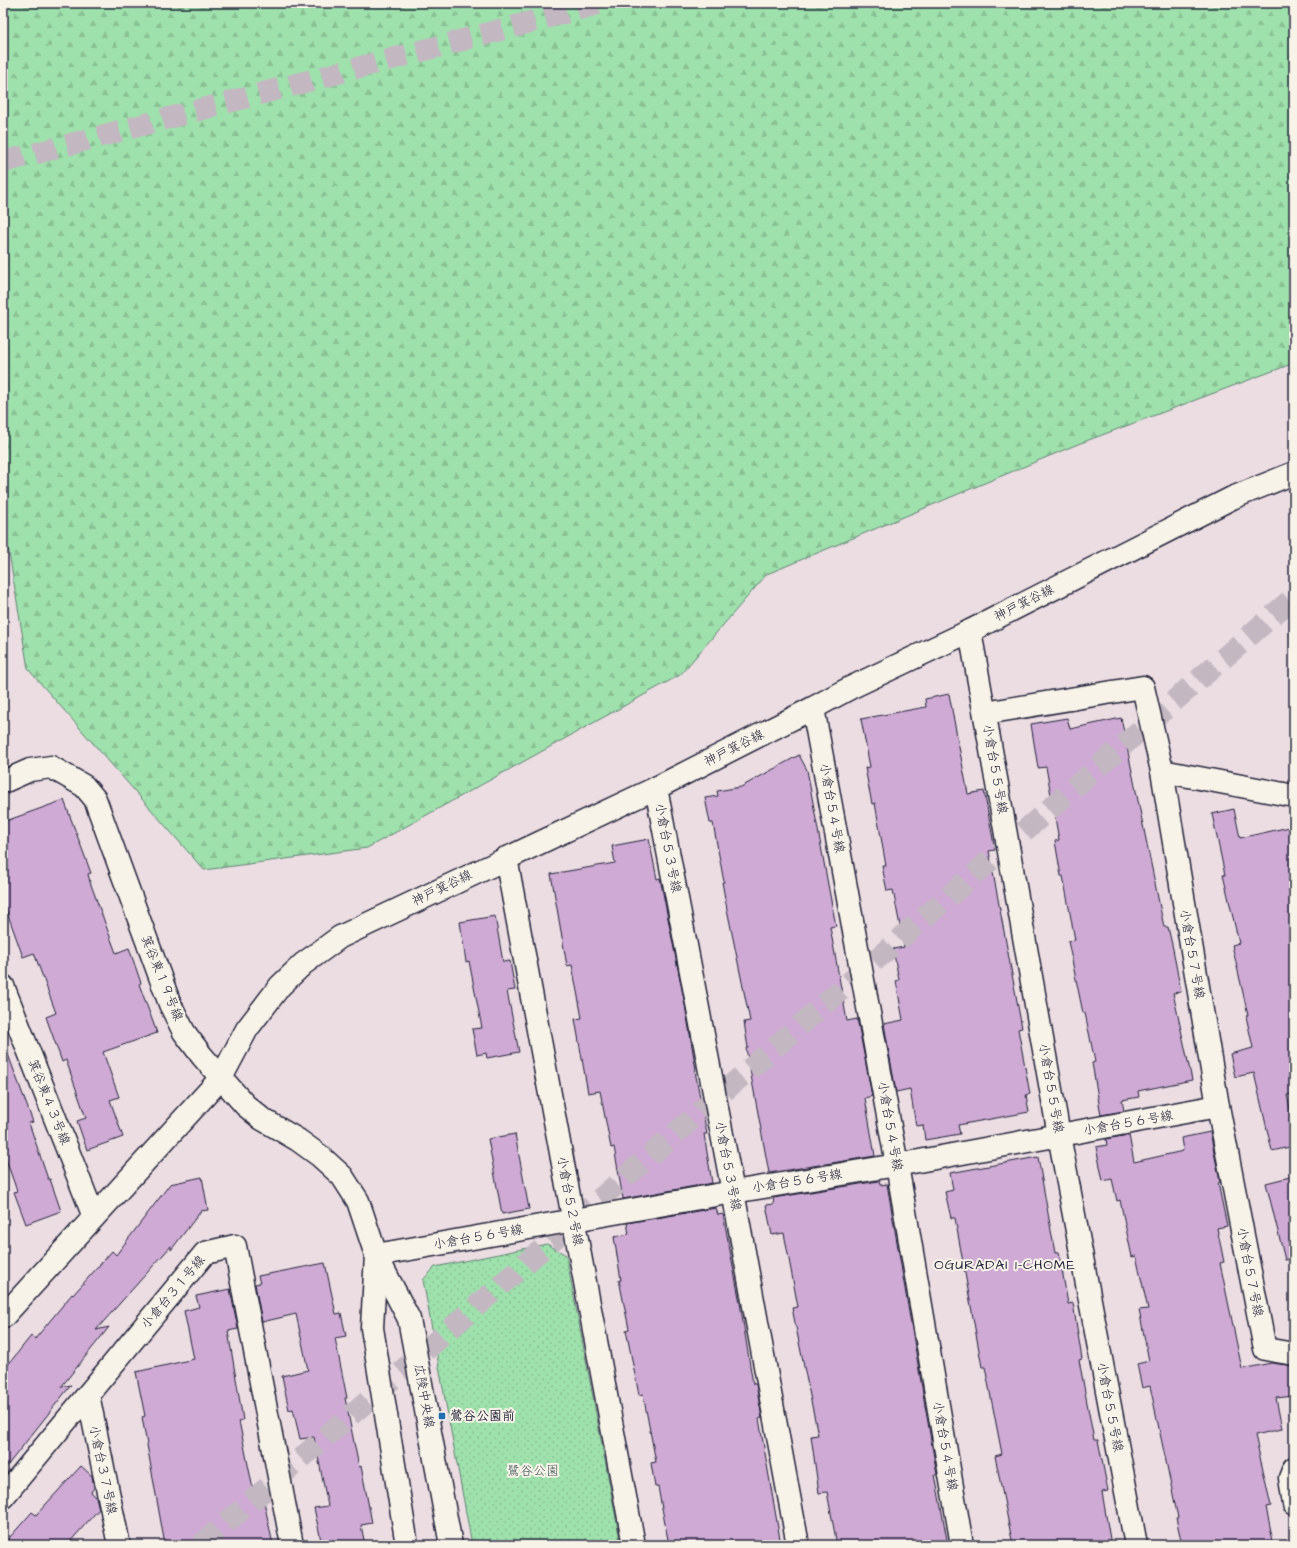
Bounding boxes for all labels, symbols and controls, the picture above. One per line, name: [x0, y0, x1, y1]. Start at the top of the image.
street label: 神戸箕谷線: [991, 580, 1058, 626]
street label: 小倉台５５号線: [978, 723, 1012, 816]
street label: 神戸箕谷線: [701, 725, 768, 771]
street label: 小倉台５４号線: [815, 762, 849, 855]
street label: 小倉台５３号線: [650, 802, 686, 895]
street label: 神戸箕谷線: [409, 865, 476, 910]
street label: 小倉台５７号線: [1175, 908, 1209, 1001]
street label: 箕谷東１９号線: [137, 932, 188, 1024]
street label: 小倉台５５号線: [1034, 1042, 1068, 1135]
street label: 箕谷東４３号線: [24, 1056, 75, 1148]
street label: 小倉台５４号線: [873, 1080, 907, 1173]
street label: 小倉台５６号線: [1082, 1106, 1175, 1140]
street label: 小倉台５３号線: [710, 1120, 746, 1213]
street label: 小倉台５２号線: [552, 1155, 588, 1248]
street label: 小倉台５６号線: [751, 1165, 844, 1197]
street label: 小倉台５６号線: [432, 1220, 525, 1254]
street label: 小倉台５７号線: [1232, 1226, 1268, 1319]
street label: 小倉台３１号線: [137, 1251, 210, 1333]
district label: OGURADAI 1-CHOME: [934, 1255, 1076, 1275]
street label: 小倉台５５号線: [1092, 1361, 1128, 1454]
street label: 広陵中央線: [409, 1362, 439, 1431]
street label: 小倉台５４号線: [928, 1400, 962, 1493]
place label: 鶯谷公園前: [450, 1407, 515, 1425]
marker: 鶯谷公園前: [437, 1411, 447, 1421]
street label: 小倉台３７号線: [85, 1424, 121, 1517]
park label: 鷺谷公園: [507, 1462, 559, 1480]

